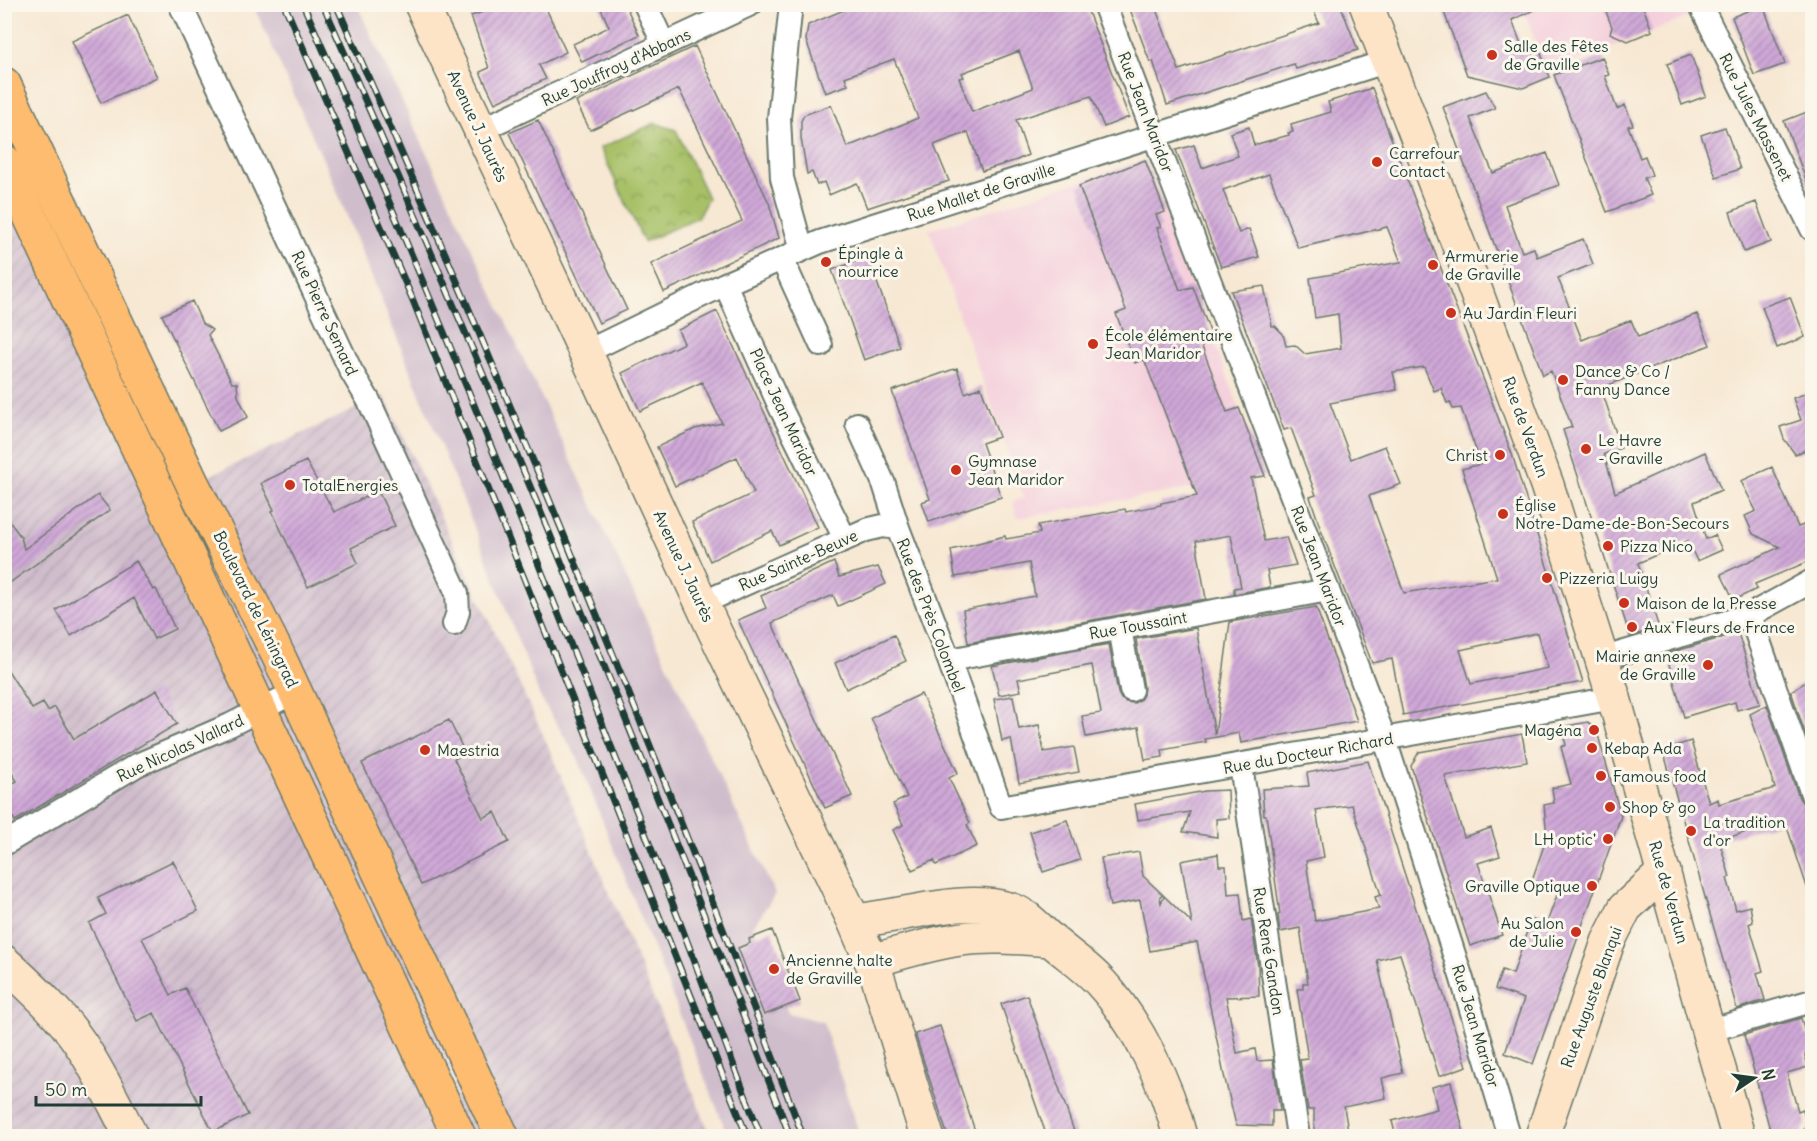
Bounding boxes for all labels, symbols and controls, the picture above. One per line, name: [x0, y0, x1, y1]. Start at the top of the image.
street label: Rue Jouffroy d'Abbans: [538, 24, 694, 110]
place label: Salle des Fêtes de Graville: [1504, 36, 1609, 74]
marker: Salle des Fêtes de Graville: [1485, 48, 1499, 62]
street label: Rue Jean Maridor: [1114, 49, 1178, 176]
street label: Rue Jules Massenet: [1715, 50, 1797, 185]
street label: Avenue J. Jaurès: [443, 67, 513, 185]
place label: Carrefour Contact: [1389, 143, 1460, 181]
marker: Carrefour Contact: [1370, 155, 1384, 169]
street label: Rue Mallet de Graville: [904, 159, 1058, 225]
place label: Épingle à nourrice: [838, 243, 903, 281]
place label: Armurerie de Graville: [1445, 246, 1521, 284]
street label: Rue Pierre Semard: [287, 248, 363, 378]
marker: Épingle à nourrice: [819, 255, 833, 269]
marker: Armurerie de Graville: [1426, 258, 1440, 272]
place label: Au Jardin Fleuri: [1463, 303, 1577, 323]
marker: Au Jardin Fleuri: [1444, 306, 1458, 320]
place label: École élémentaire Jean Maridor: [1105, 325, 1233, 363]
marker: École élémentaire Jean Maridor: [1086, 337, 1100, 351]
street label: Place Jean Maridor: [746, 345, 823, 479]
place label: Dance & Co / Fanny Dance: [1575, 361, 1670, 399]
marker: Dance & Co / Fanny Dance: [1556, 373, 1570, 387]
street label: Rue de Verdun: [1498, 374, 1554, 480]
place label: Le Havre - Graville: [1598, 430, 1663, 468]
marker: Le Havre - Graville: [1579, 442, 1593, 456]
place label: Christ: [1445, 445, 1489, 465]
marker: Christ: [1493, 448, 1507, 462]
place label: Gymnase Jean Maridor: [968, 451, 1064, 489]
marker: Gymnase Jean Maridor: [949, 463, 963, 477]
place label: TotalEnergies: [302, 475, 398, 495]
marker: TotalEnergies: [283, 478, 297, 492]
place label: Église Notre-Dame-de-Bon-Secours: [1515, 495, 1729, 533]
street label: Rue Jean Maridor: [1287, 503, 1351, 630]
street label: Avenue J. Jaurès: [649, 507, 719, 625]
marker: Église Notre-Dame-de-Bon-Secours: [1496, 507, 1510, 521]
street label: Rue Sainte-Beuve: [735, 525, 861, 595]
street label: Boulevard de Léningrad: [209, 527, 303, 691]
street label: Rue des Près Colombel: [892, 535, 970, 695]
place label: Pizza Nico: [1620, 536, 1693, 556]
marker: Pizza Nico: [1601, 539, 1615, 553]
place label: Pizzeria Luigy: [1559, 568, 1658, 588]
marker: Pizzeria Luigy: [1540, 571, 1554, 585]
place label: Maison de la Presse: [1636, 593, 1777, 613]
marker: Maison de la Presse: [1617, 596, 1631, 610]
street label: Rue Toussaint: [1087, 606, 1189, 643]
place label: Aux Fleurs de France: [1644, 617, 1795, 637]
marker: Aux Fleurs de France: [1625, 620, 1639, 634]
place label: Mairie annexe de Graville: [1596, 646, 1696, 684]
marker: Mairie annexe de Graville: [1701, 658, 1715, 672]
street label: Rue Nicolas Vallard: [113, 710, 247, 786]
place label: Magéna: [1524, 720, 1582, 740]
marker: Magéna: [1587, 723, 1601, 737]
street label: Rue du Docteur Richard: [1221, 728, 1395, 778]
place label: Kebap Ada: [1604, 738, 1682, 758]
place label: Maestria: [437, 740, 499, 760]
marker: Kebap Ada: [1585, 741, 1599, 755]
marker: Maestria: [418, 743, 432, 757]
place label: Famous food: [1613, 766, 1706, 786]
marker: Famous food: [1594, 769, 1608, 783]
place label: Shop & go: [1622, 797, 1696, 817]
marker: Shop & go: [1603, 800, 1617, 814]
place label: La tradition d'or: [1703, 812, 1786, 850]
marker: La tradition d'or: [1684, 824, 1698, 838]
place label: LH optic': [1534, 829, 1596, 849]
marker: LH optic': [1601, 832, 1615, 846]
street label: Rue de Verdun: [1645, 838, 1693, 946]
place label: Graville Optique: [1465, 876, 1580, 896]
marker: Graville Optique: [1585, 879, 1599, 893]
street label: Rue René Gandon: [1249, 885, 1289, 1017]
place label: Au Salon de Julie: [1501, 913, 1564, 951]
street label: Rue Auguste Blanqui: [1556, 924, 1626, 1070]
marker: Au Salon de Julie: [1569, 925, 1583, 939]
place label: Ancienne halte de Graville: [786, 950, 893, 988]
marker: Ancienne halte de Graville: [767, 962, 781, 976]
street label: Rue Jean Maridor: [1448, 962, 1504, 1090]
north arrow: [1724, 1048, 1784, 1108]
text: N: [1758, 1067, 1780, 1082]
scale bar: [36, 1069, 201, 1107]
text: 50 m: [45, 1078, 87, 1101]

